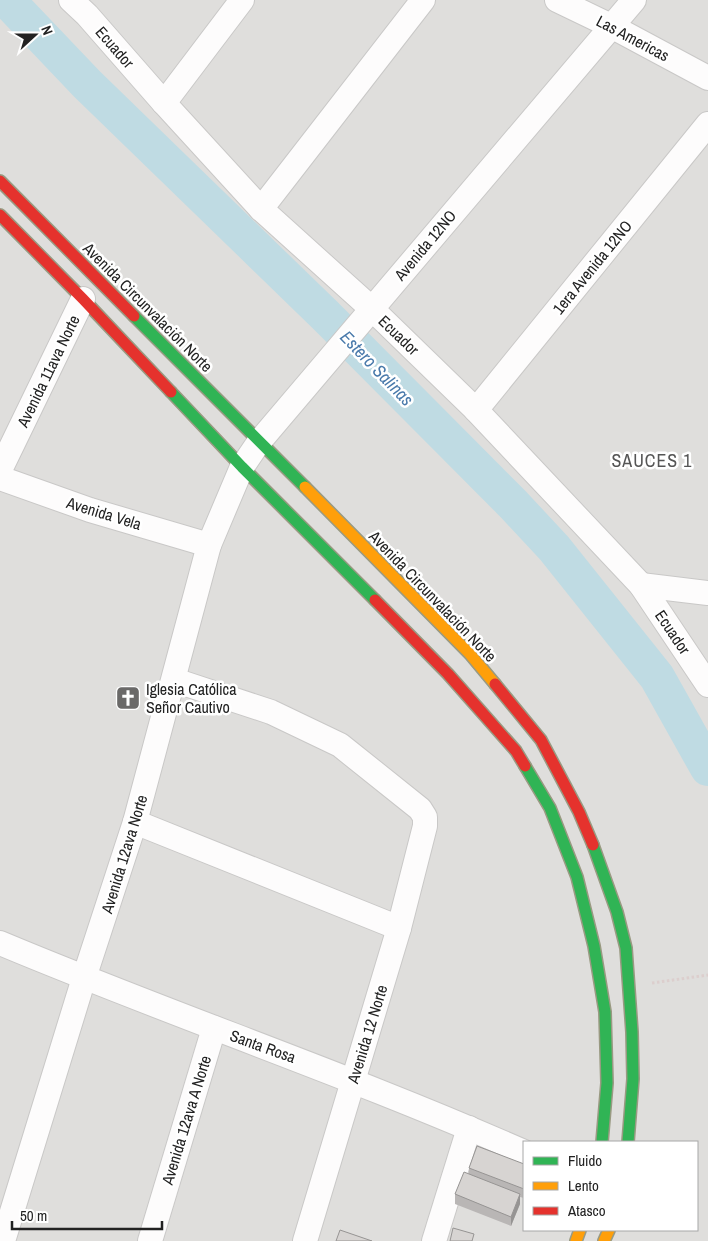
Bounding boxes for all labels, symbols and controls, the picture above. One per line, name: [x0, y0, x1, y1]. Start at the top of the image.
north arrow: [10, 10, 60, 60]
street label: Las Americas: [593, 10, 673, 66]
street label: Ecuador: [91, 21, 140, 73]
text: N: [37, 23, 57, 37]
street label: Avenida 12NO: [388, 205, 461, 286]
street label: 1era Avenida 12NO: [547, 215, 637, 319]
street label: Avenida Circunvalación Norte: [78, 237, 218, 377]
street label: Ecuador: [374, 310, 425, 360]
street label: Avenida 11ava Norte: [11, 311, 85, 432]
water label: Estero Salinas: [335, 325, 419, 411]
district label: SAUCES 1: [611, 448, 693, 473]
street label: Avenida Vela: [63, 491, 145, 535]
street label: Avenida Circunvalación Norte: [364, 525, 502, 667]
street label: Ecuador: [650, 606, 696, 659]
place label: Iglesia Católica Señor Cautivo: [146, 678, 237, 718]
church icon: Iglesia Católica Señor Cautivo: [115, 685, 141, 711]
street label: Avenida 12ava Norte: [95, 792, 153, 917]
street label: Avenida 12 Norte: [341, 982, 392, 1087]
street label: Santa Rosa: [227, 1024, 300, 1068]
street label: Avenida 12ava A Norte: [156, 1053, 216, 1188]
legend: [523, 1141, 698, 1231]
text: Fluido: [568, 1150, 602, 1171]
text: Lento: [568, 1175, 599, 1196]
scale bar: [12, 1198, 162, 1230]
text: Atasco: [567, 1200, 606, 1221]
text: 50 m: [20, 1205, 47, 1226]

